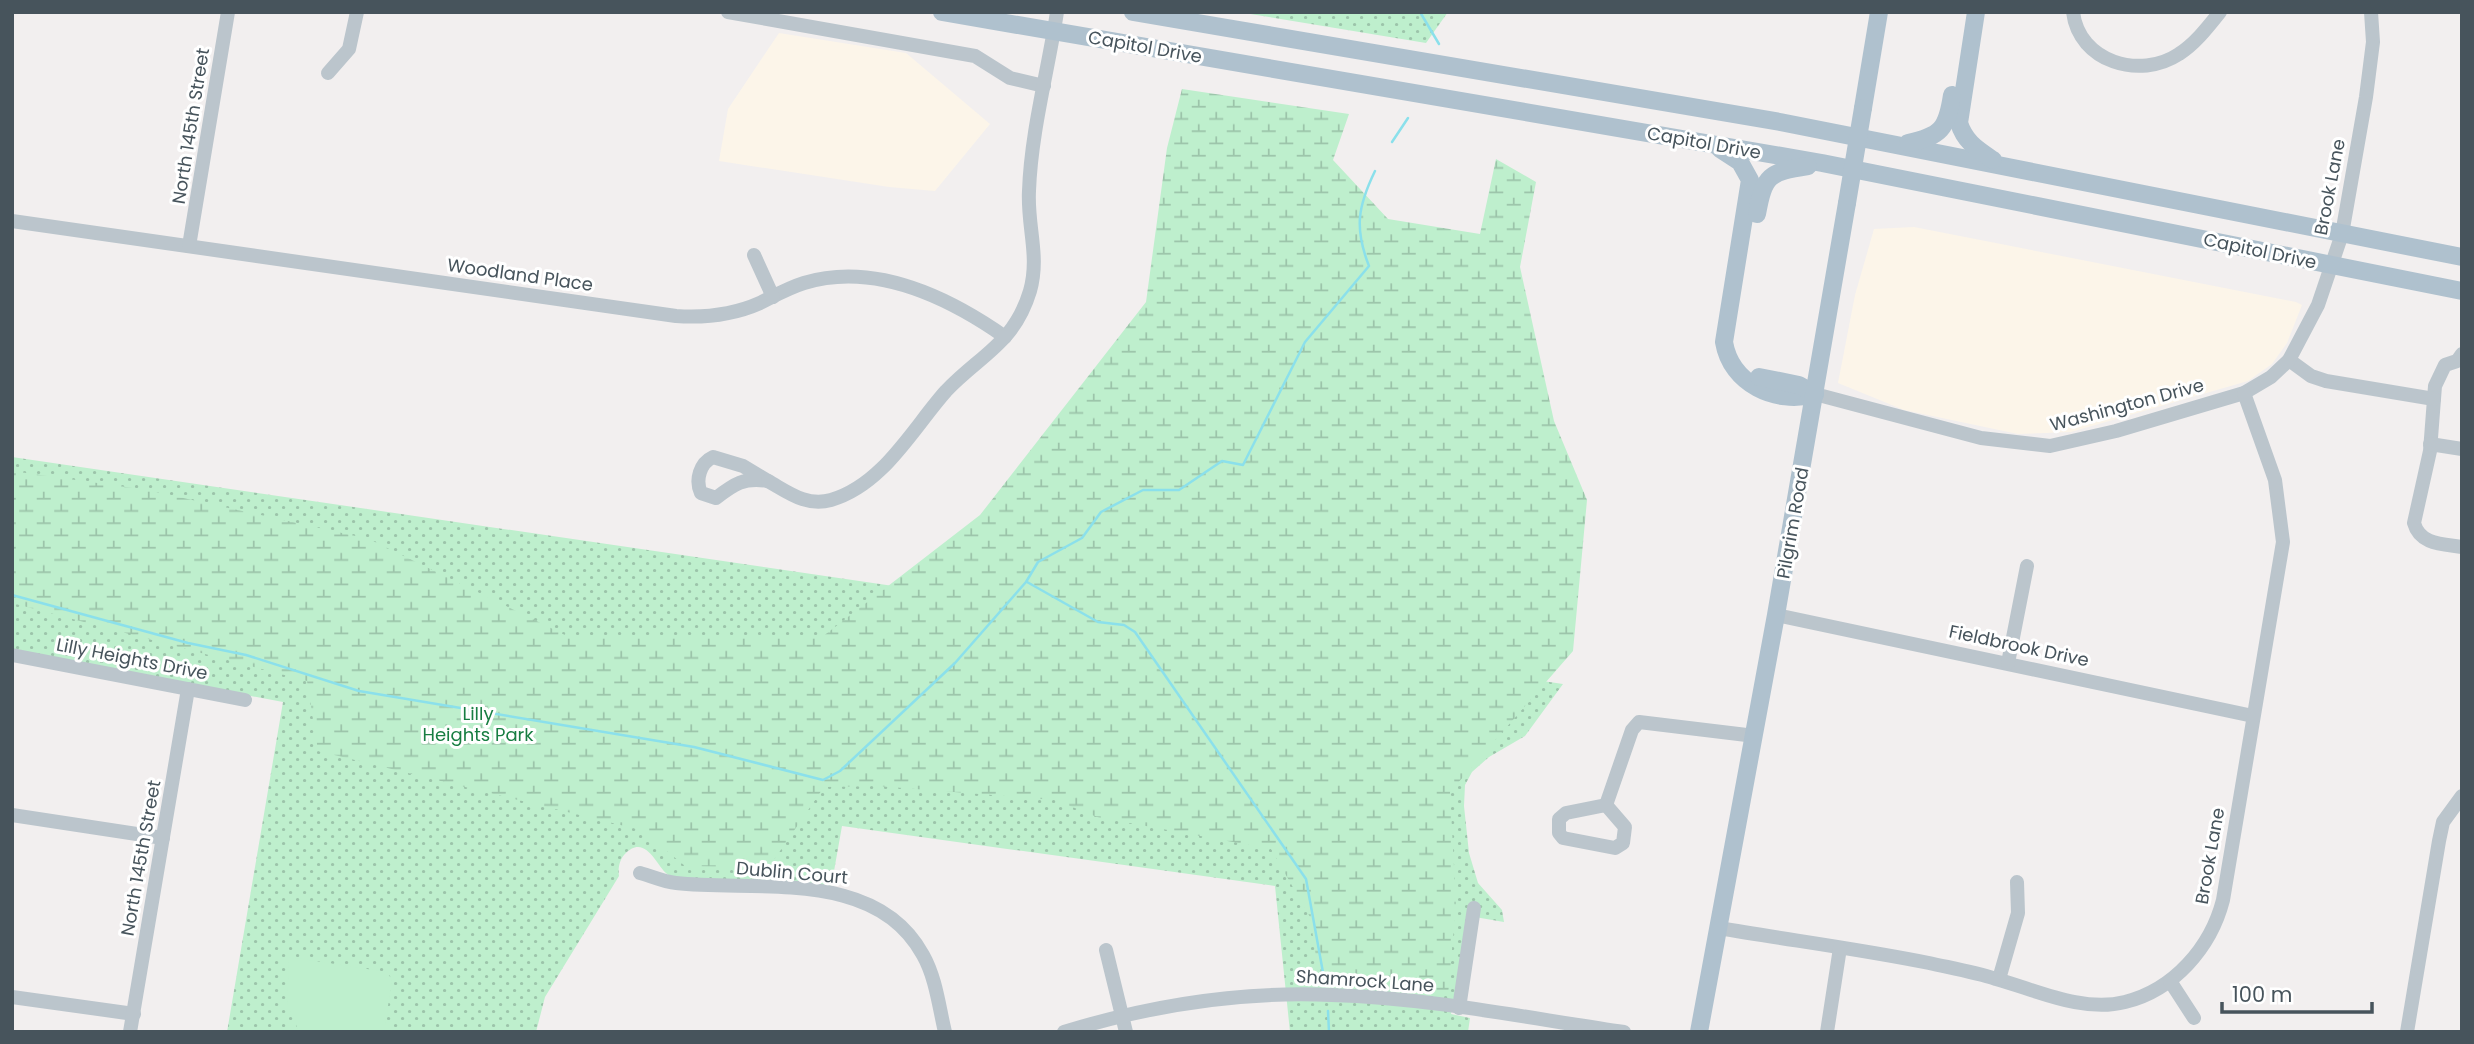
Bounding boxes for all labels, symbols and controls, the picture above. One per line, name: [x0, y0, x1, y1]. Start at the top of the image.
street label: Capitol Drive: [1086, 24, 1204, 69]
street label: North 145th Street: [166, 46, 215, 206]
street label: Capitol Drive: [1645, 120, 1763, 165]
street label: Brook Lane: [2308, 137, 2351, 237]
street label: Capitol Drive: [2201, 226, 2319, 275]
street label: Woodland Place: [446, 252, 595, 297]
street label: Washington Drive: [2047, 372, 2207, 437]
street label: Pilgrim Road: [1770, 465, 1815, 581]
street label: Fieldbrook Drive: [1947, 618, 2091, 673]
street label: Lilly Heights Drive: [54, 632, 210, 685]
park label: Lilly Heights Park: [422, 701, 534, 747]
street label: North 145th Street: [115, 778, 167, 938]
street label: Brook Lane: [2189, 806, 2230, 906]
street label: Dublin Court: [735, 855, 849, 890]
street label: Shamrock Lane: [1295, 963, 1435, 998]
scale bar: [2222, 970, 2372, 1014]
text: 100 m: [2232, 980, 2292, 1009]

